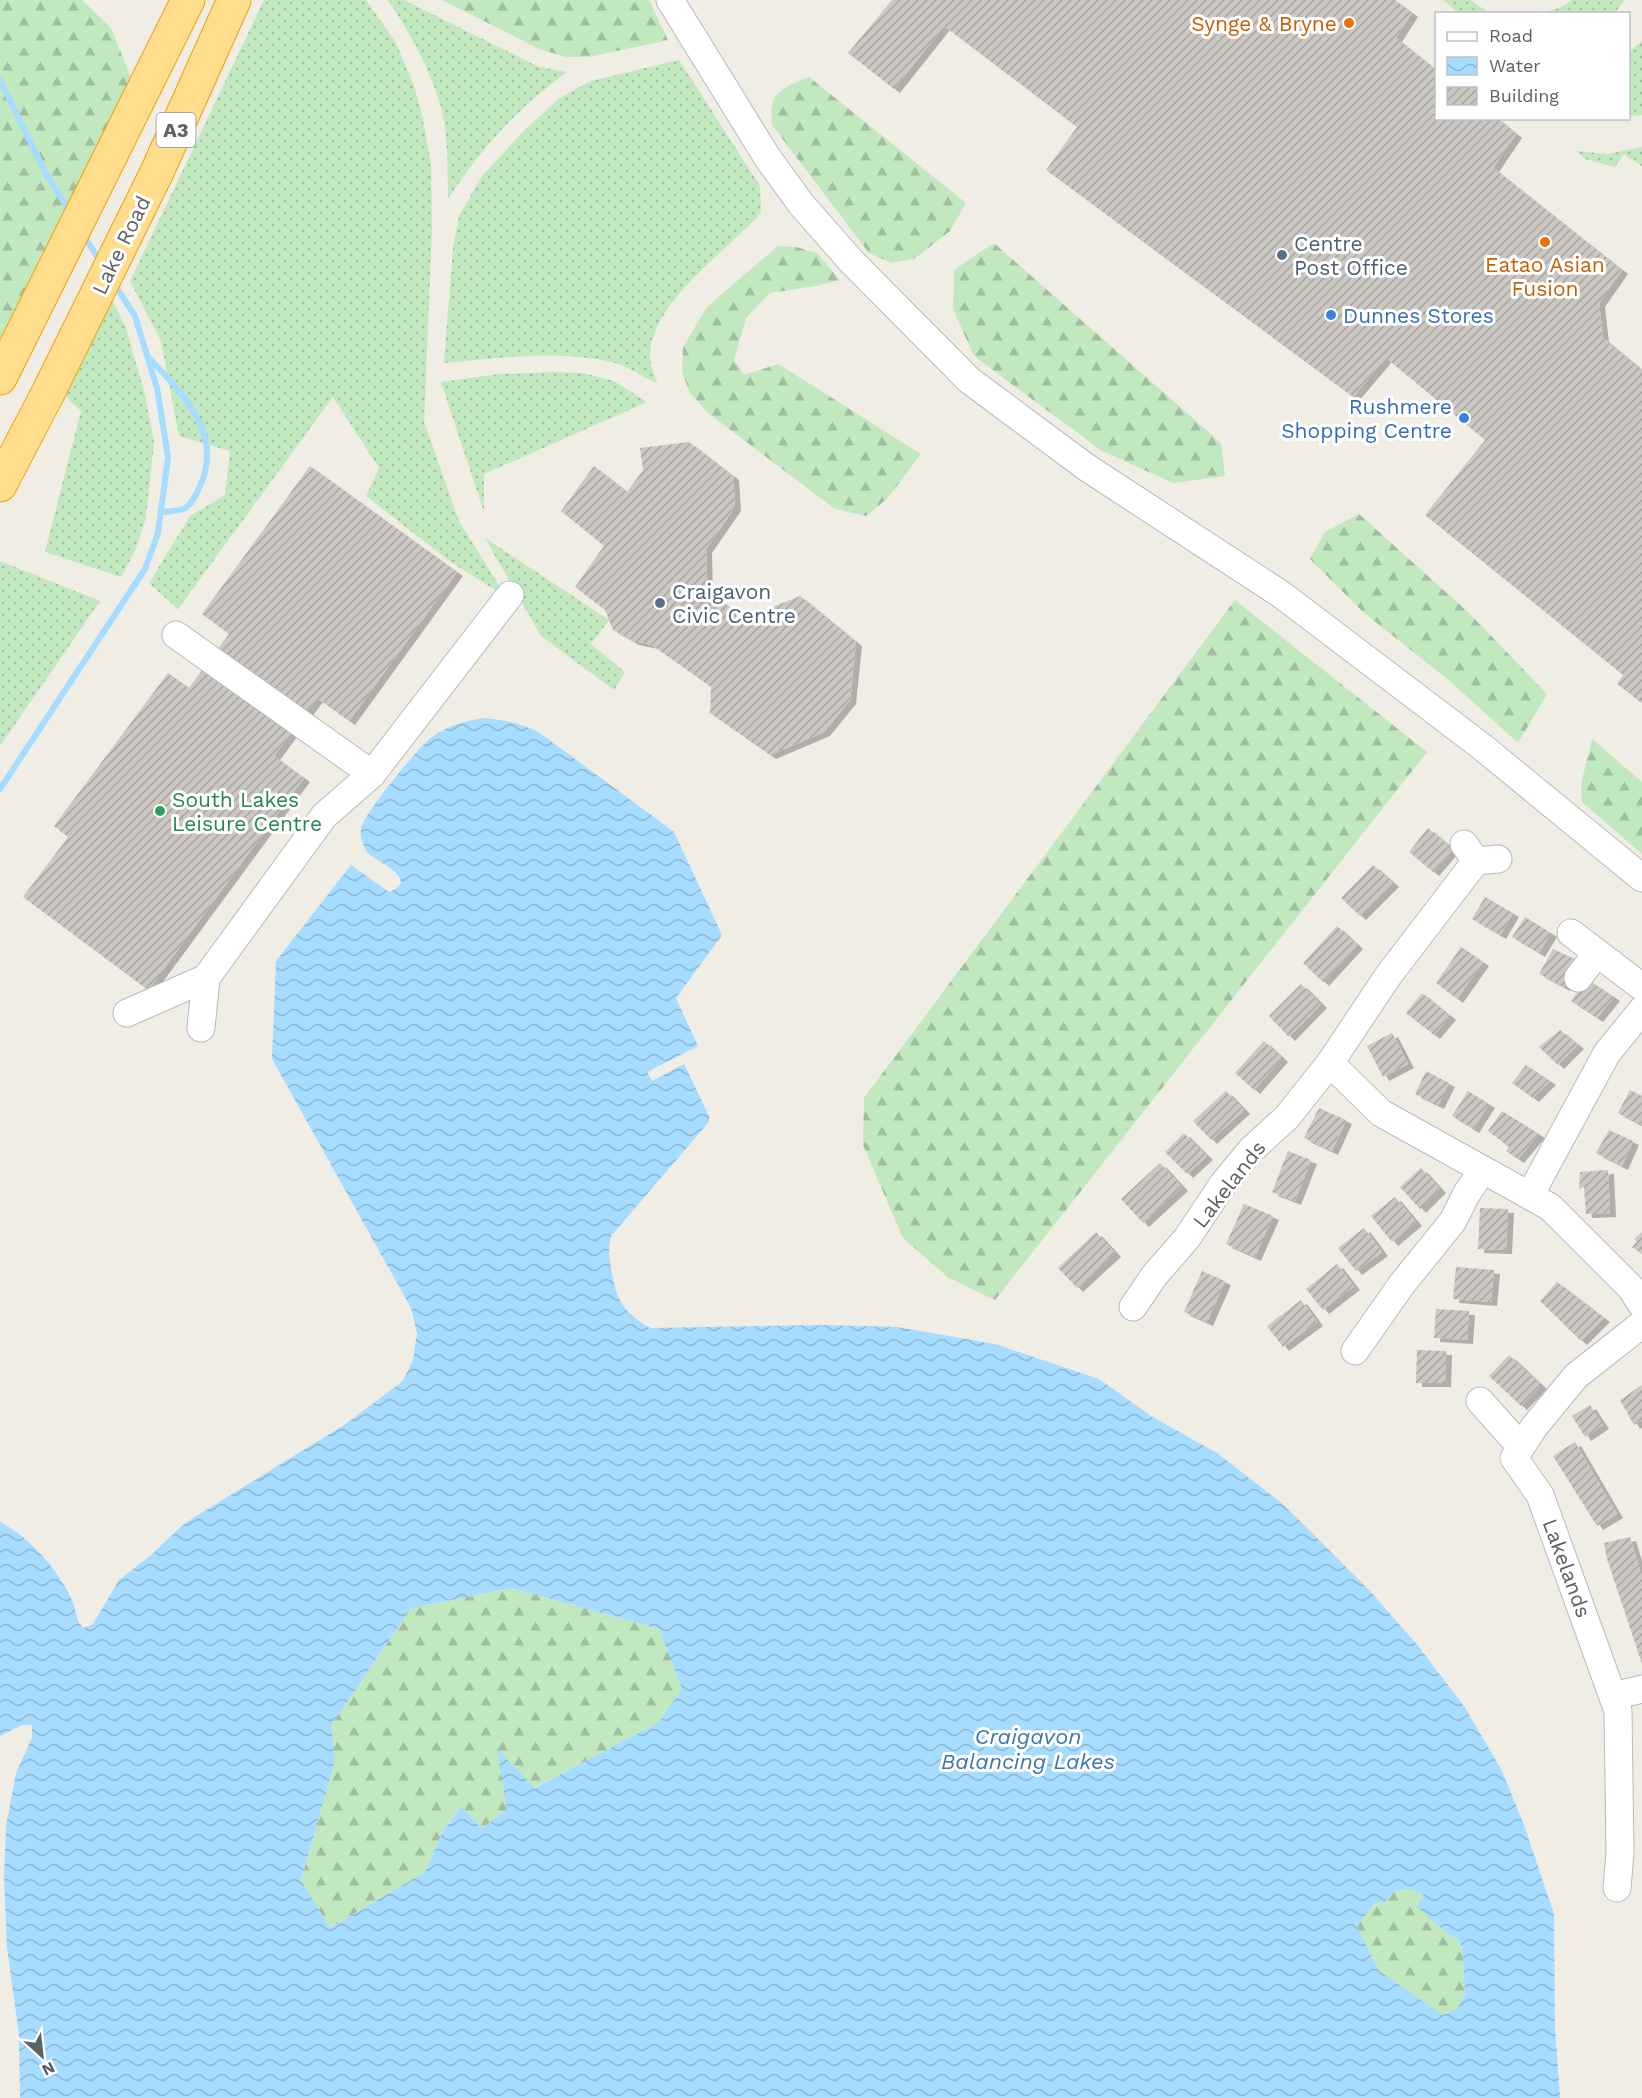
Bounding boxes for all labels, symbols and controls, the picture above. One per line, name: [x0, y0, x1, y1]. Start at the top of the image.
place label: Synge & Bryne: [1191, 11, 1337, 36]
legend: [1435, 12, 1630, 120]
marker: Synge & Bryne: [1342, 16, 1356, 30]
text: Road: [1489, 25, 1533, 46]
text: Water: [1489, 55, 1541, 76]
text: Building: [1489, 85, 1559, 106]
road number: A3: [156, 113, 195, 147]
street label: Lake Road: [86, 192, 156, 298]
place label: Centre Post Office: [1294, 231, 1408, 280]
marker: Eatao Asian Fusion: [1538, 235, 1552, 249]
marker: Centre Post Office: [1275, 248, 1289, 262]
place label: Eatao Asian Fusion: [1485, 252, 1605, 301]
place label: Dunnes Stores: [1343, 303, 1494, 328]
marker: Dunnes Stores: [1324, 308, 1338, 322]
place label: Rushmere Shopping Centre: [1281, 394, 1452, 443]
marker: Rushmere Shopping Centre: [1457, 411, 1471, 425]
place label: Craigavon Civic Centre: [672, 579, 796, 628]
marker: Craigavon Civic Centre: [653, 596, 667, 610]
place label: South Lakes Leisure Centre: [172, 787, 322, 836]
marker: South Lakes Leisure Centre: [153, 804, 167, 818]
street label: Lakelands: [1187, 1135, 1271, 1233]
street label: Lakelands: [1538, 1515, 1596, 1621]
water label: Craigavon Balancing Lakes: [941, 1724, 1115, 1774]
north arrow: [12, 2026, 72, 2086]
text: N: [39, 2058, 58, 2080]

